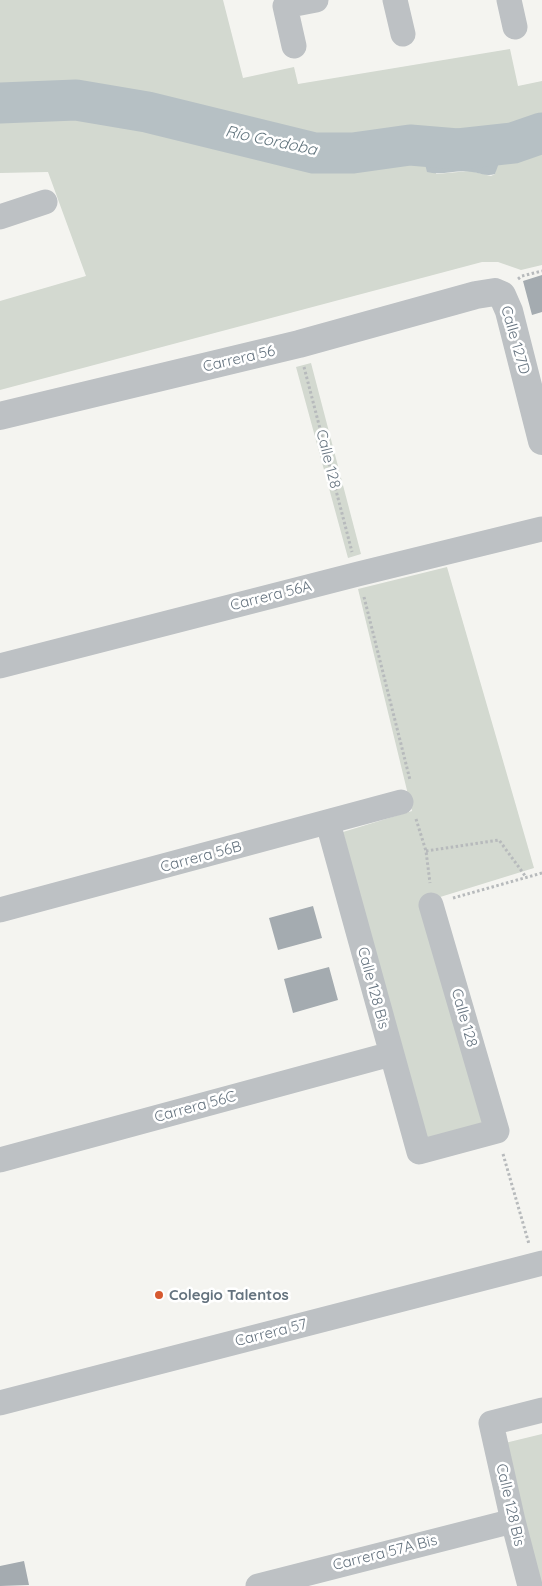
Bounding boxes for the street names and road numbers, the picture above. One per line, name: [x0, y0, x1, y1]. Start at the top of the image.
street label: Calle 127D: [497, 304, 533, 376]
street label: Carrera 56: [201, 342, 277, 376]
street label: Calle 128: [312, 428, 344, 490]
street label: Carrera 56A: [228, 577, 314, 615]
street label: Carrera 56B: [158, 838, 244, 876]
street label: Calle 128 Bis: [353, 945, 393, 1031]
street label: Calle 128: [447, 987, 481, 1049]
street label: Carrera 56C: [152, 1088, 238, 1126]
street label: Carrera 57: [233, 1315, 309, 1351]
street label: Calle 128 Bis: [492, 1462, 528, 1548]
street label: Carrera 57A Bis: [331, 1531, 439, 1575]

